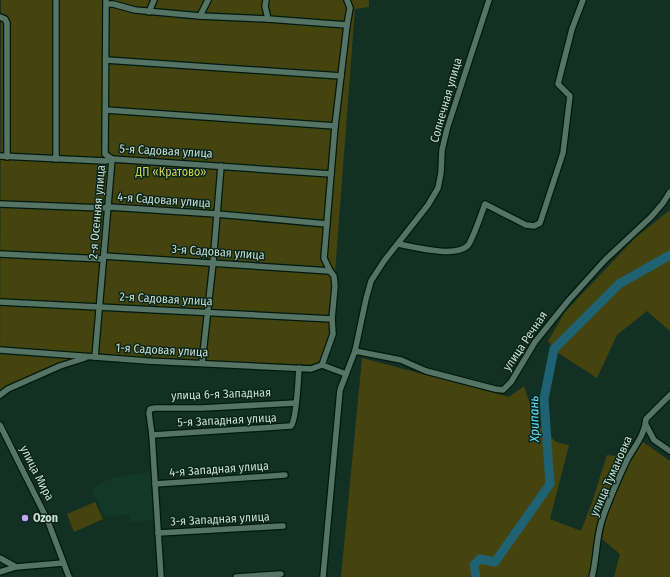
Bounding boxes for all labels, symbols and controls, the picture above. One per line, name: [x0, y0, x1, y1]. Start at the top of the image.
street label: Солнечная улица: [427, 56, 465, 144]
street label: 5-я Садовая улица: [119, 142, 213, 160]
street label: 2-я Осенняя улица: [86, 164, 108, 260]
park label: ДП «Кратово»: [135, 165, 206, 179]
street label: 4-я Садовая улица: [117, 190, 211, 210]
street label: 3-я Садовая улица: [171, 242, 265, 262]
street label: 2-я Садовая улица: [119, 290, 213, 308]
street label: улица Речная: [500, 309, 550, 373]
street label: 1-я Садовая улица: [115, 341, 209, 359]
street label: улица 6-я Западная: [171, 385, 271, 403]
water label: Хрипань: [526, 396, 542, 443]
street label: 5-я Западная улица: [177, 410, 277, 430]
street label: улица Тумановка: [587, 434, 635, 518]
street label: улица Мира: [17, 443, 57, 503]
street label: 4-я Западная улица: [169, 459, 269, 479]
street label: 3-я Западная улица: [170, 509, 270, 529]
place label: Ozon: [33, 511, 58, 525]
marker: Ozon: [20, 513, 30, 523]

